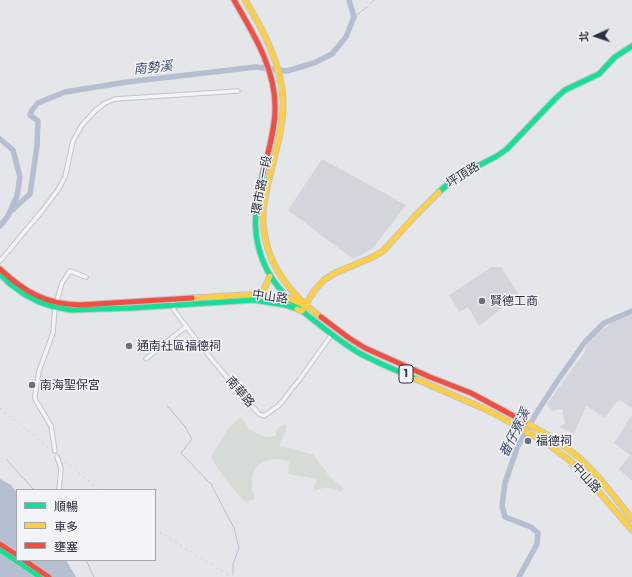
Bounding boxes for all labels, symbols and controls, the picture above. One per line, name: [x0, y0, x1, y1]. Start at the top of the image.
north arrow: [576, 16, 616, 56]
text: 北: [577, 31, 591, 42]
water label: 南勢溪: [133, 58, 173, 78]
street label: 環市路一段: [249, 154, 275, 216]
street label: 坪頂路: [444, 159, 482, 191]
street label: 中山路: [251, 287, 289, 307]
place label: 賢德工商: [490, 294, 538, 308]
marker: 賢德工商: [477, 296, 487, 306]
place label: 通南社區福德祠: [137, 339, 221, 353]
marker: 通南社區福德祠: [124, 341, 134, 351]
road number: 1: [399, 365, 413, 383]
street label: 南華路: [223, 374, 257, 410]
place label: 南海聖保宮: [40, 378, 100, 392]
marker: 南海聖保宮: [27, 380, 37, 390]
water label: 番仔寮溪: [497, 406, 533, 460]
place label: 福德祠: [536, 434, 572, 448]
marker: 福德祠: [523, 436, 533, 446]
street label: 中山路: [568, 460, 604, 496]
legend: [16, 489, 156, 561]
text: 順暢: [54, 499, 78, 514]
text: 車多: [54, 519, 78, 534]
text: 壅塞: [54, 539, 78, 554]

